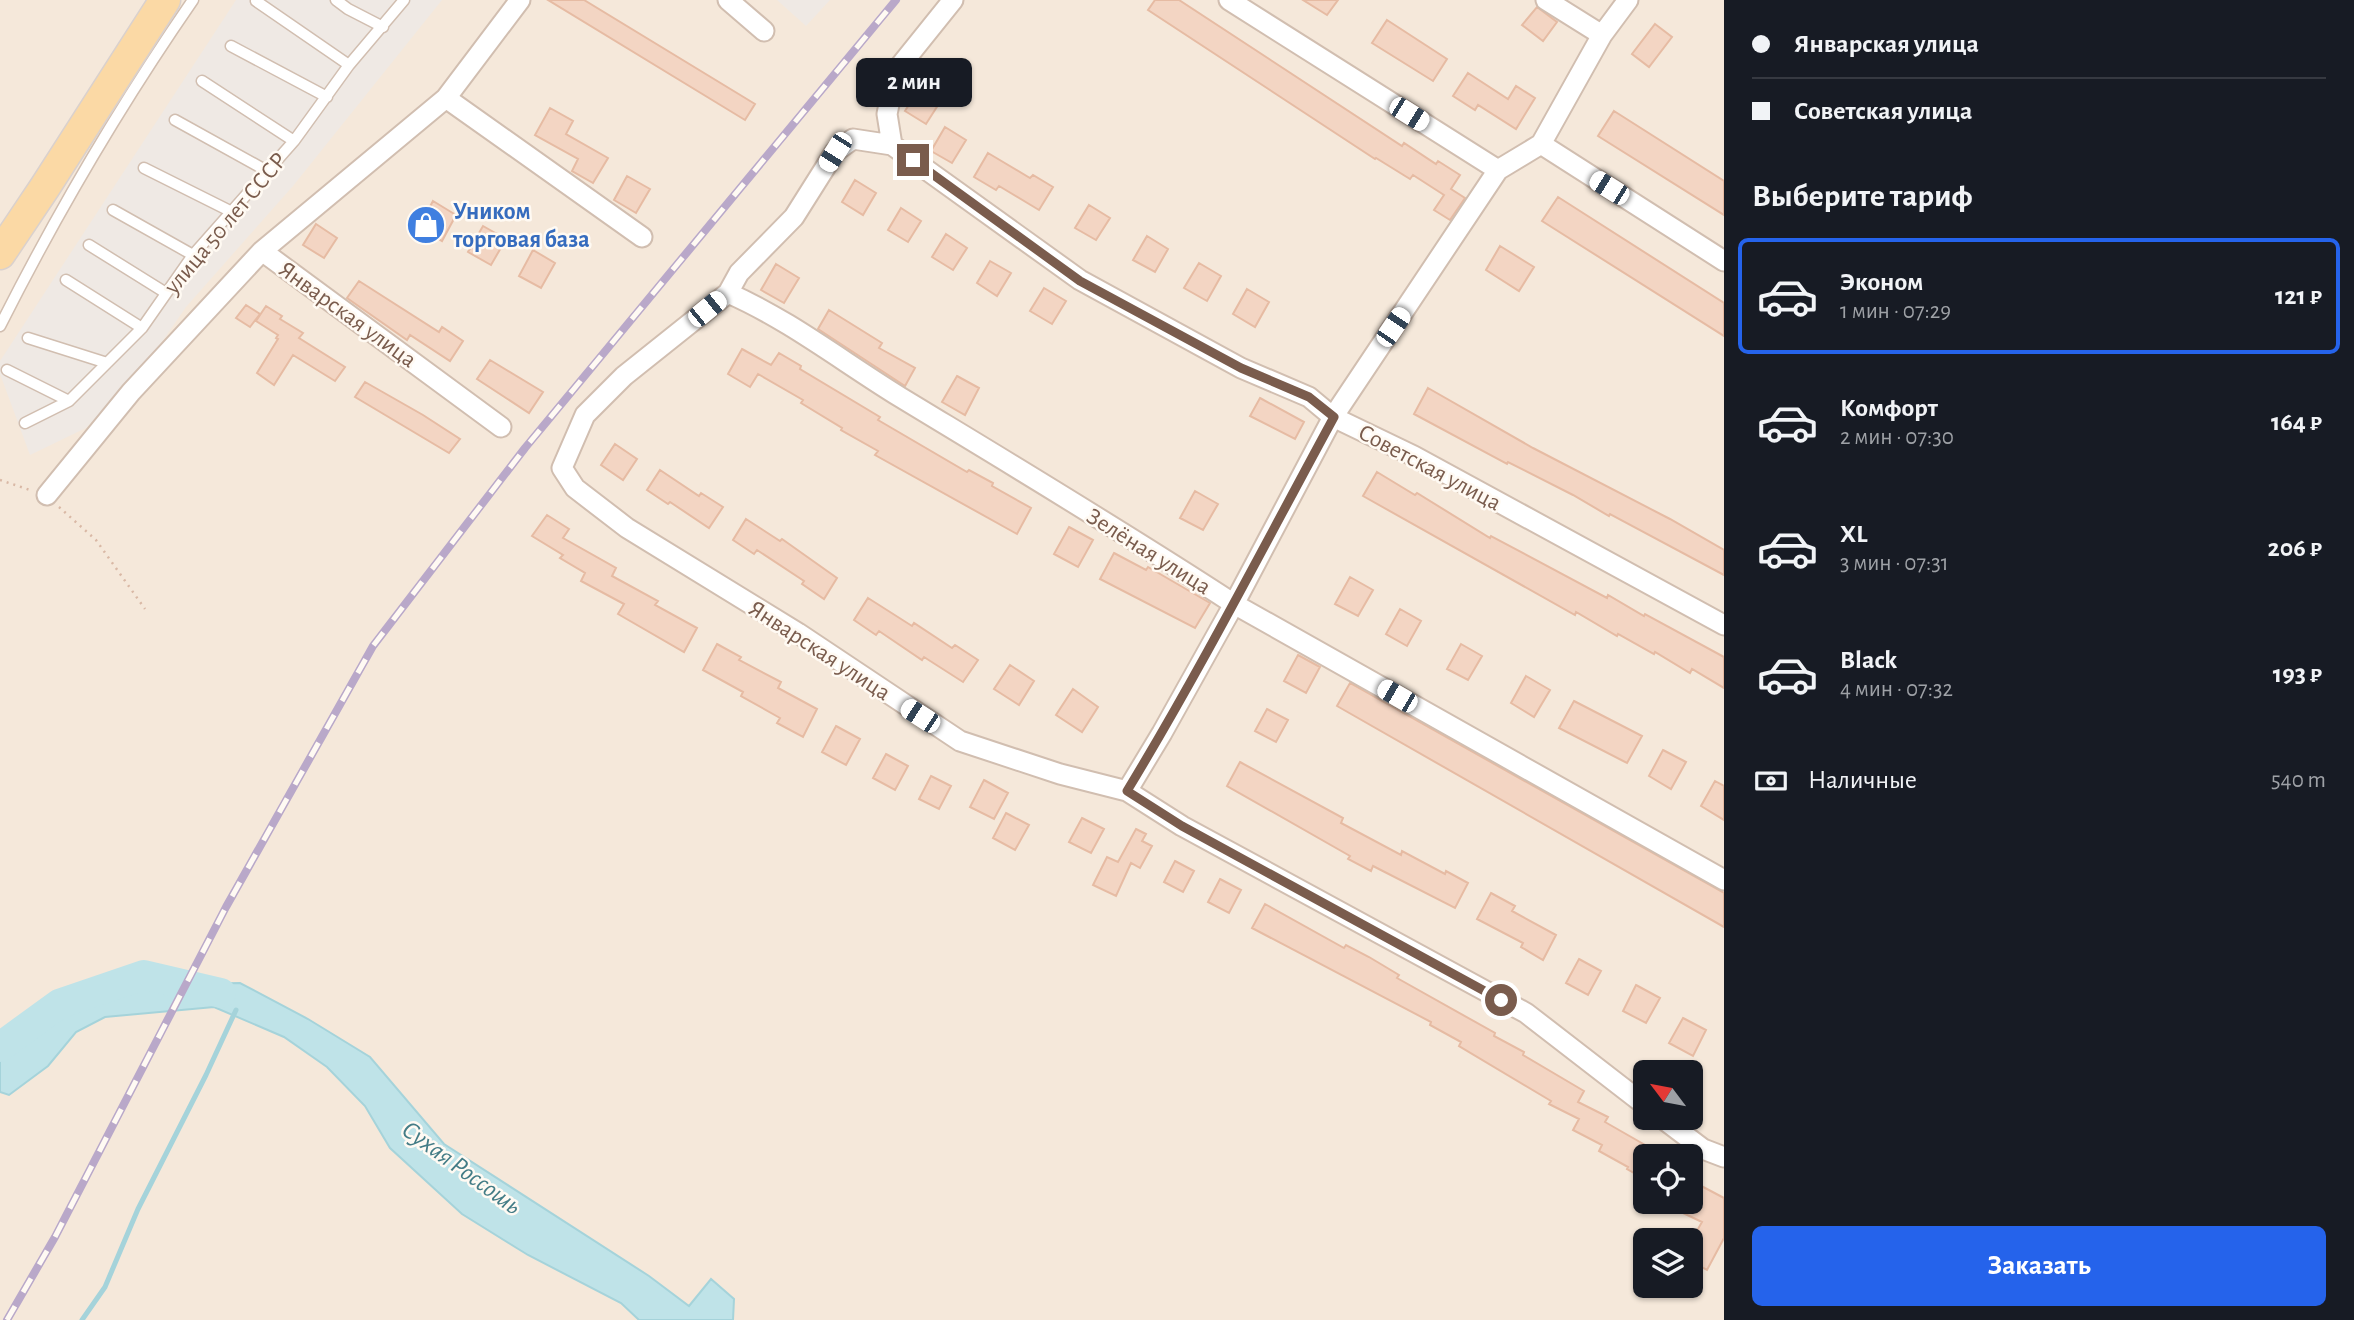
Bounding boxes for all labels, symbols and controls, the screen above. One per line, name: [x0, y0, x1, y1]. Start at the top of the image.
text: Январская улица: [1794, 31, 1979, 57]
callout: 2 мин: [855, 58, 971, 108]
text: 2 мин: [887, 71, 941, 94]
car: [1386, 94, 1433, 134]
text: Советская улица: [1794, 98, 1972, 124]
car: [815, 129, 856, 175]
route end: [897, 144, 929, 176]
street label: улица 50 лет СССР: [159, 149, 291, 299]
car: [1586, 168, 1633, 208]
text: Выберите тариф: [1752, 180, 1973, 212]
place label: Уником торговая база: [452, 200, 590, 252]
shop icon: Уником торговая база: [405, 204, 447, 246]
street label: Январская улица: [274, 257, 421, 373]
icon: car: [1756, 265, 1819, 328]
text: Эконом: [1840, 269, 1923, 295]
text: 121 ₽: [2275, 283, 2322, 309]
car: [685, 288, 730, 330]
text: 1 мин · 07:29: [1840, 300, 1951, 323]
car: [1373, 304, 1414, 350]
icon: car: [1756, 391, 1819, 454]
text: Комфорт: [1840, 395, 1938, 421]
text: 164 ₽: [2271, 409, 2322, 435]
street label: Советская улица: [1354, 420, 1505, 516]
text: 2 мин · 07:30: [1840, 426, 1954, 449]
street label: Зелёная улица: [1082, 504, 1215, 600]
icon: car: [1756, 517, 1819, 580]
text: XL: [1840, 521, 1867, 547]
text: 206 ₽: [2268, 535, 2322, 561]
text: 3 мин · 07:31: [1840, 552, 1949, 575]
street label: Январская улица: [744, 596, 895, 705]
icon: car: [1756, 643, 1819, 706]
text: Black: [1840, 647, 1897, 673]
text: 193 ₽: [2273, 661, 2322, 687]
car: [1374, 676, 1421, 716]
text: 4 мин · 07:32: [1840, 678, 1953, 701]
car: [897, 696, 944, 736]
icon: cash: [1752, 762, 1790, 800]
text: Наличные: [1808, 767, 1917, 793]
text: 540 m: [2271, 769, 2326, 792]
route start: [1485, 984, 1517, 1016]
north arrow: [1633, 1060, 1703, 1130]
map controls: [1633, 1060, 1703, 1298]
water label: Сухая Россошь: [397, 1116, 526, 1220]
button: locate: [1633, 1144, 1703, 1214]
button: Заказать: [1752, 1226, 2326, 1306]
button: layers: [1633, 1228, 1703, 1298]

